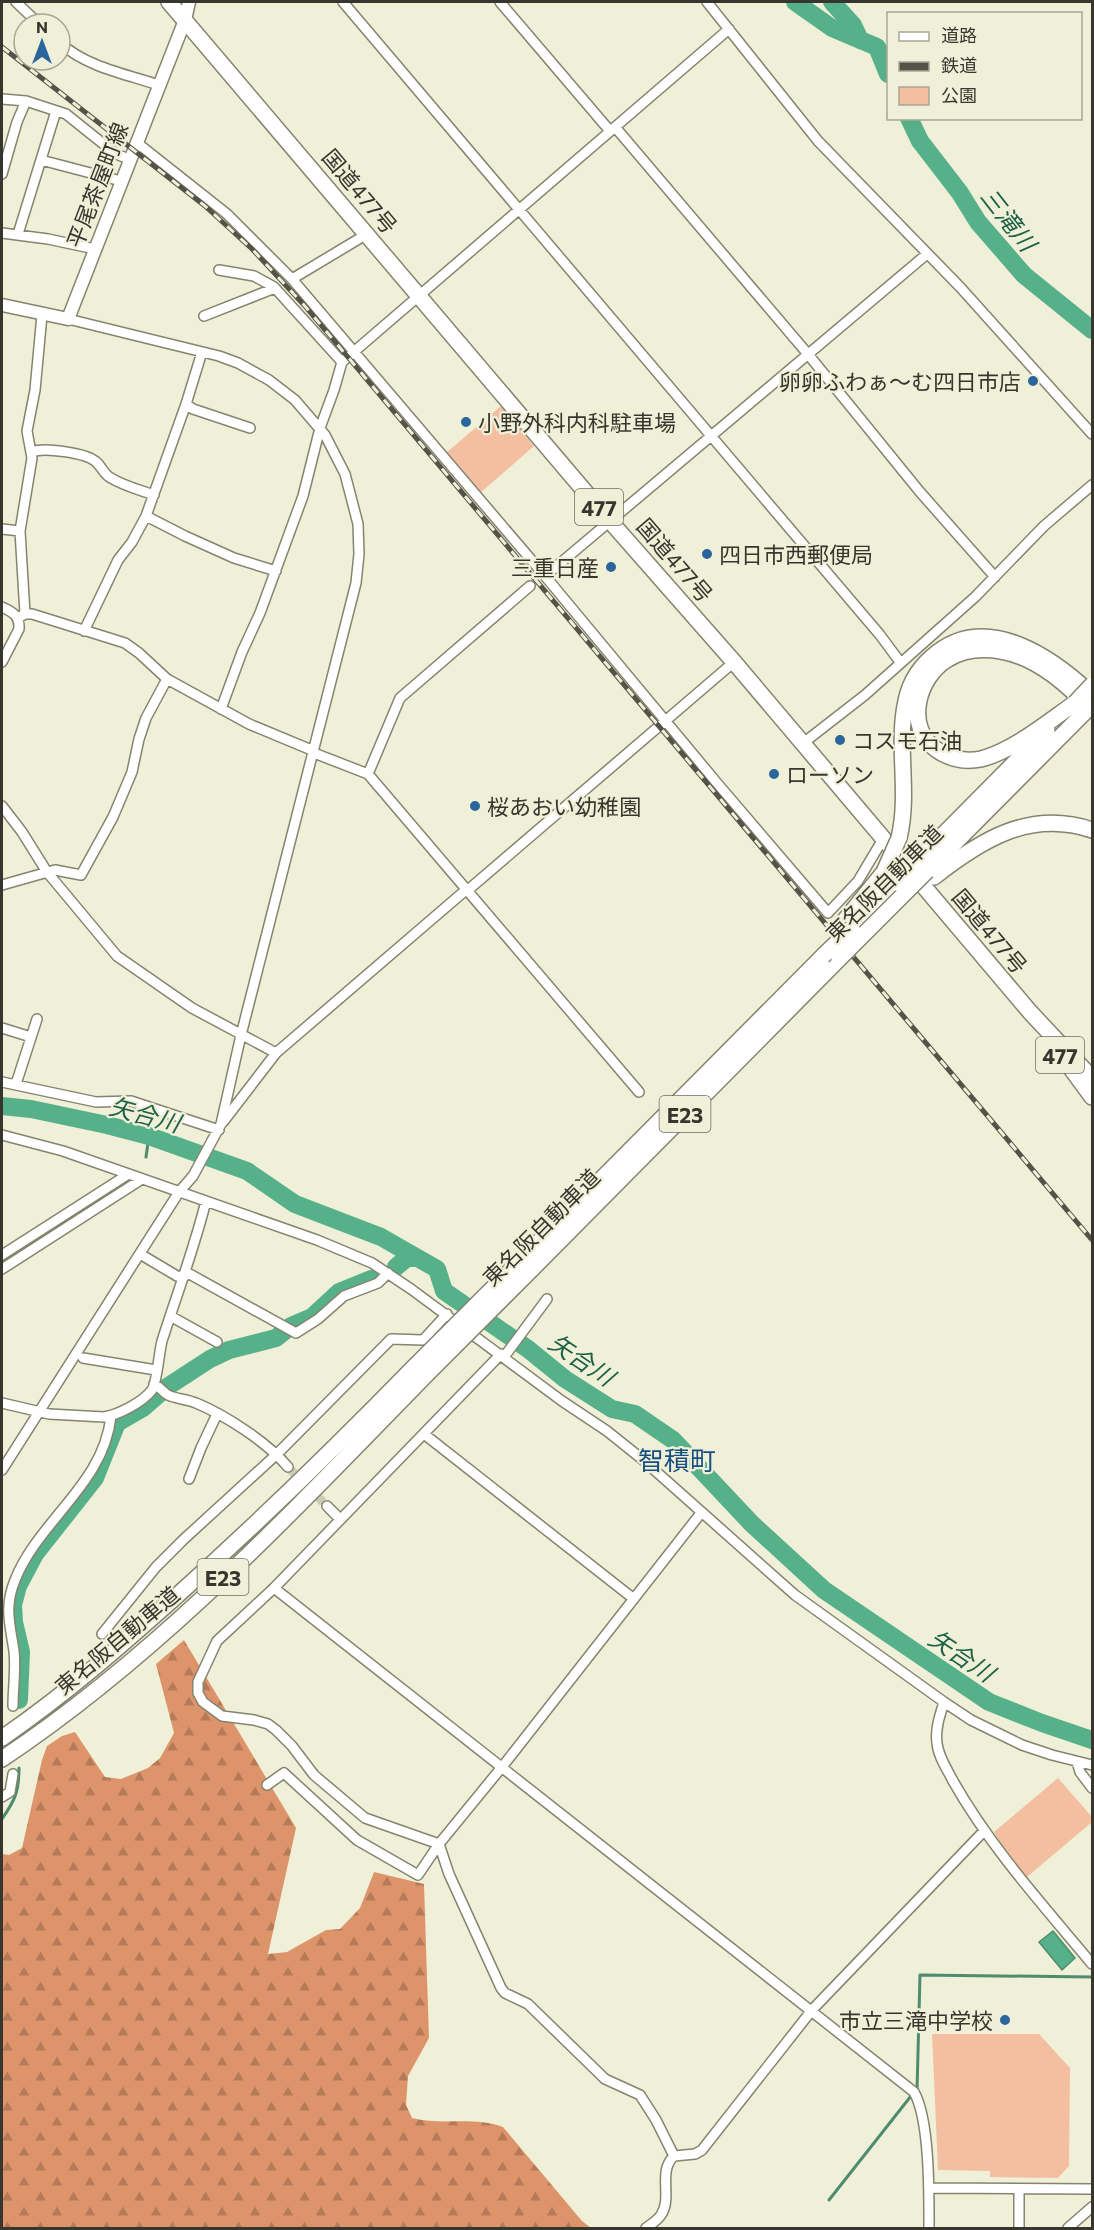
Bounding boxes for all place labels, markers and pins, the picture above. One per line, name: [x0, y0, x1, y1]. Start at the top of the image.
place label: 卵卵ふわぁ～む四日市店: [779, 368, 1021, 395]
marker: 卵卵ふわぁ～む四日市店: [1026, 374, 1040, 388]
place label: 小野外科内科駐車場: [478, 409, 676, 436]
marker: 小野外科内科駐車場: [459, 415, 473, 429]
place label: 四日市西郵便局: [719, 541, 873, 568]
marker: 四日市西郵便局: [700, 547, 714, 561]
place label: 三重日産: [511, 554, 599, 581]
marker: 三重日産: [604, 560, 618, 574]
place label: コスモ石油: [852, 727, 962, 754]
marker: コスモ石油: [833, 733, 847, 747]
place label: ローソン: [786, 761, 874, 788]
marker: ローソン: [767, 767, 781, 781]
place label: 桜あおい幼稚園: [487, 793, 641, 820]
marker: 桜あおい幼稚園: [468, 799, 482, 813]
place label: 市立三滝中学校: [839, 2007, 993, 2034]
marker: 市立三滝中学校: [998, 2013, 1012, 2027]

